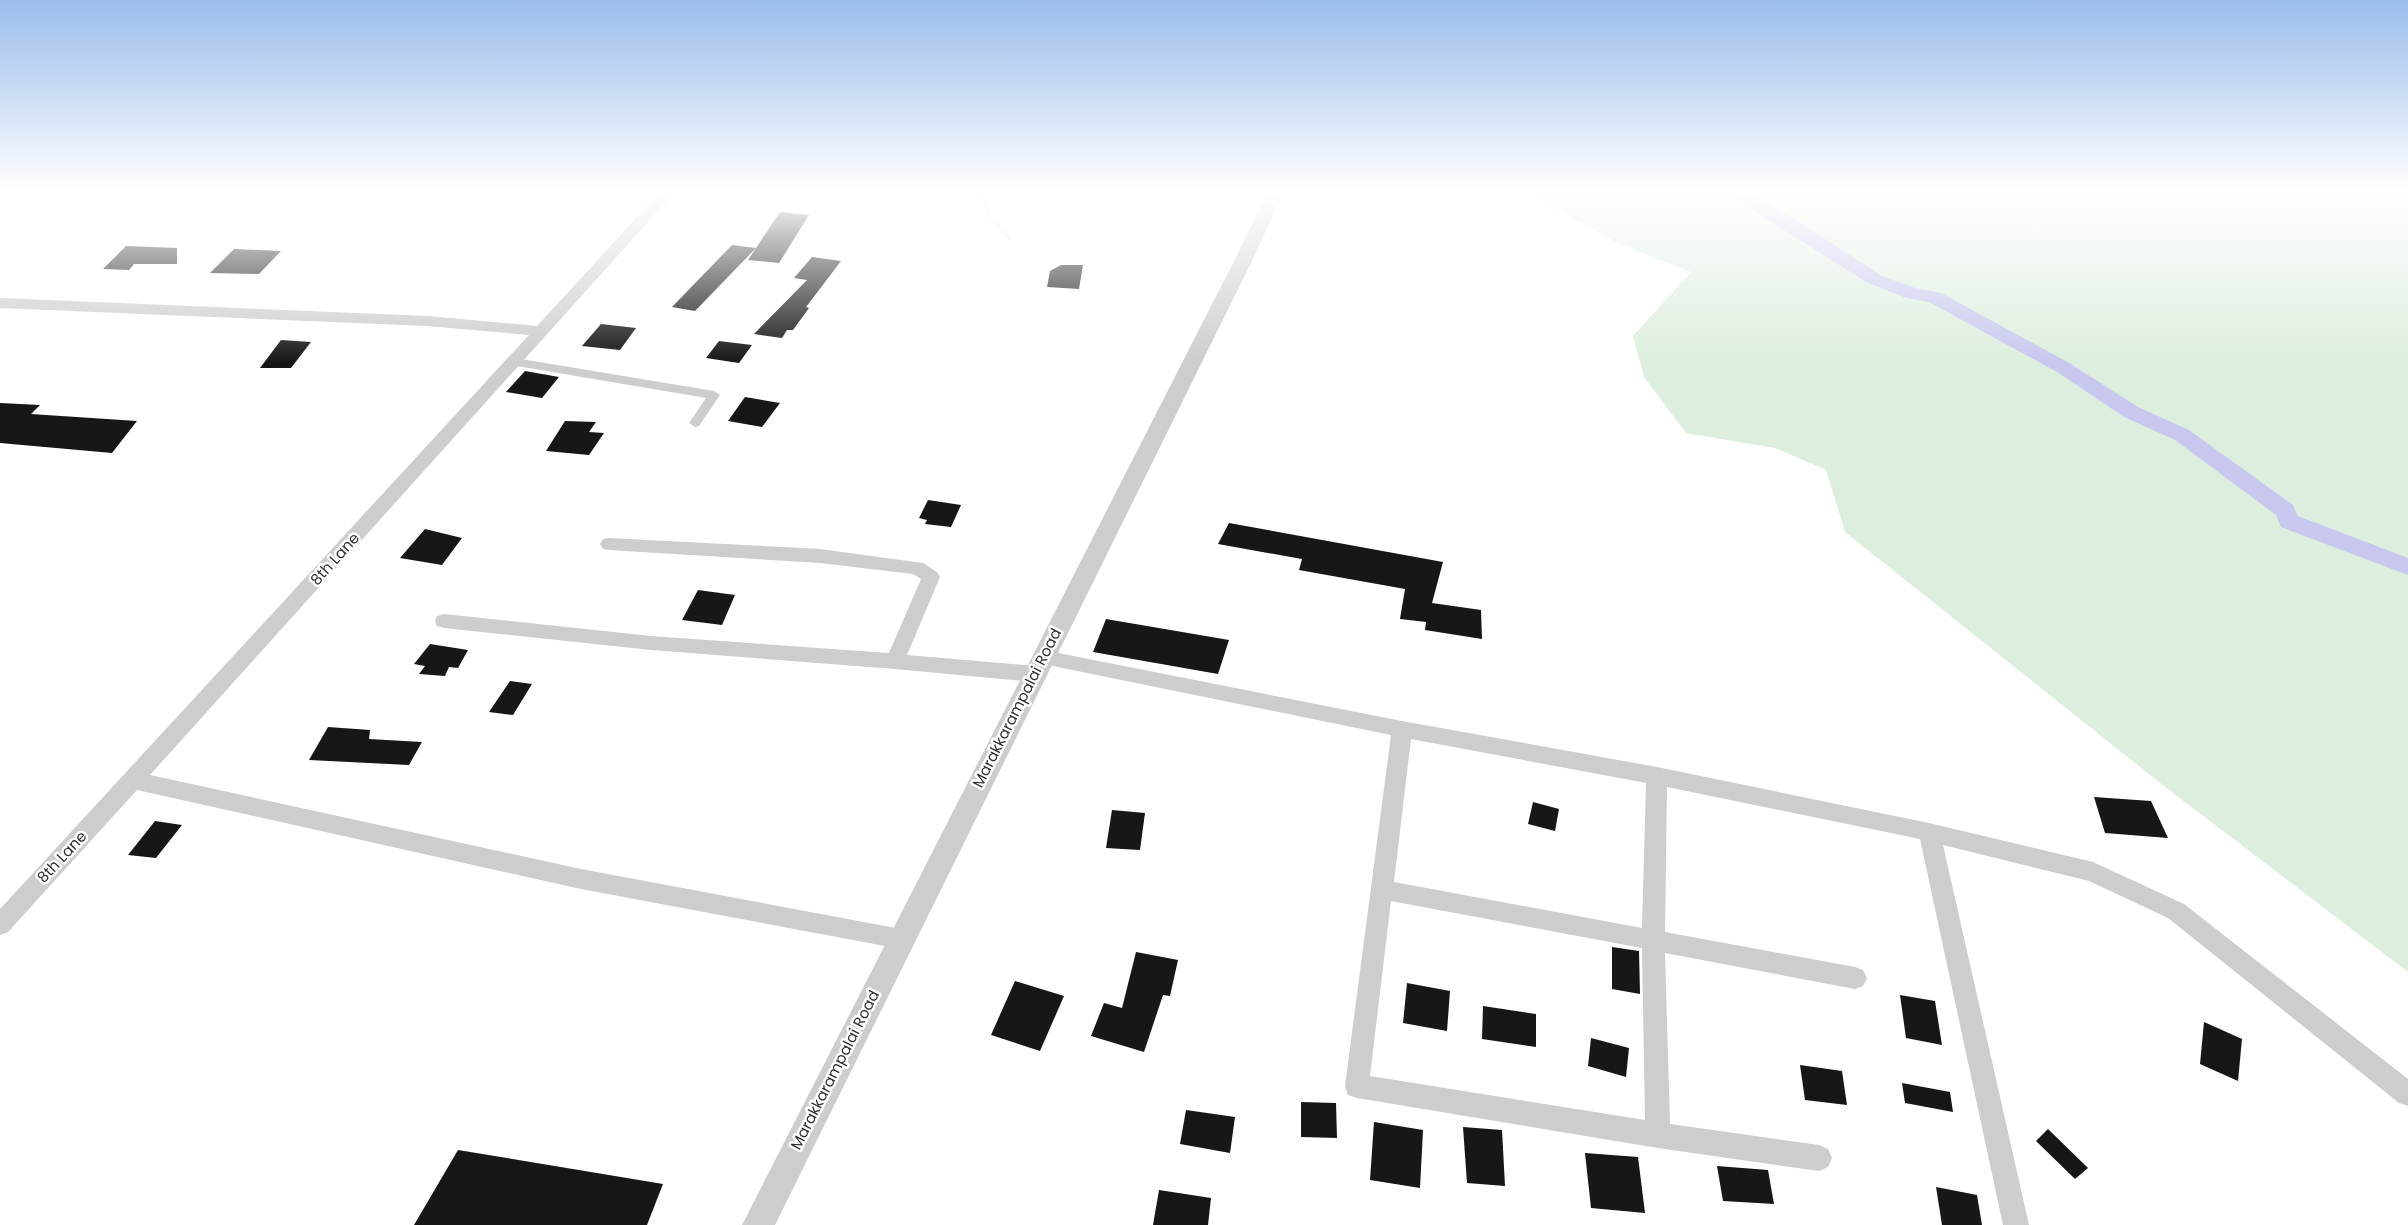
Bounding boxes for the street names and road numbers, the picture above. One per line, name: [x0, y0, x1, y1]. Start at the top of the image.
street label: 8th Lane: [305, 528, 364, 589]
street label: Marakkarampalai Road: [967, 624, 1066, 791]
street label: 8th Lane: [32, 826, 91, 887]
street label: Marakkarampalai Road: [785, 986, 884, 1153]

